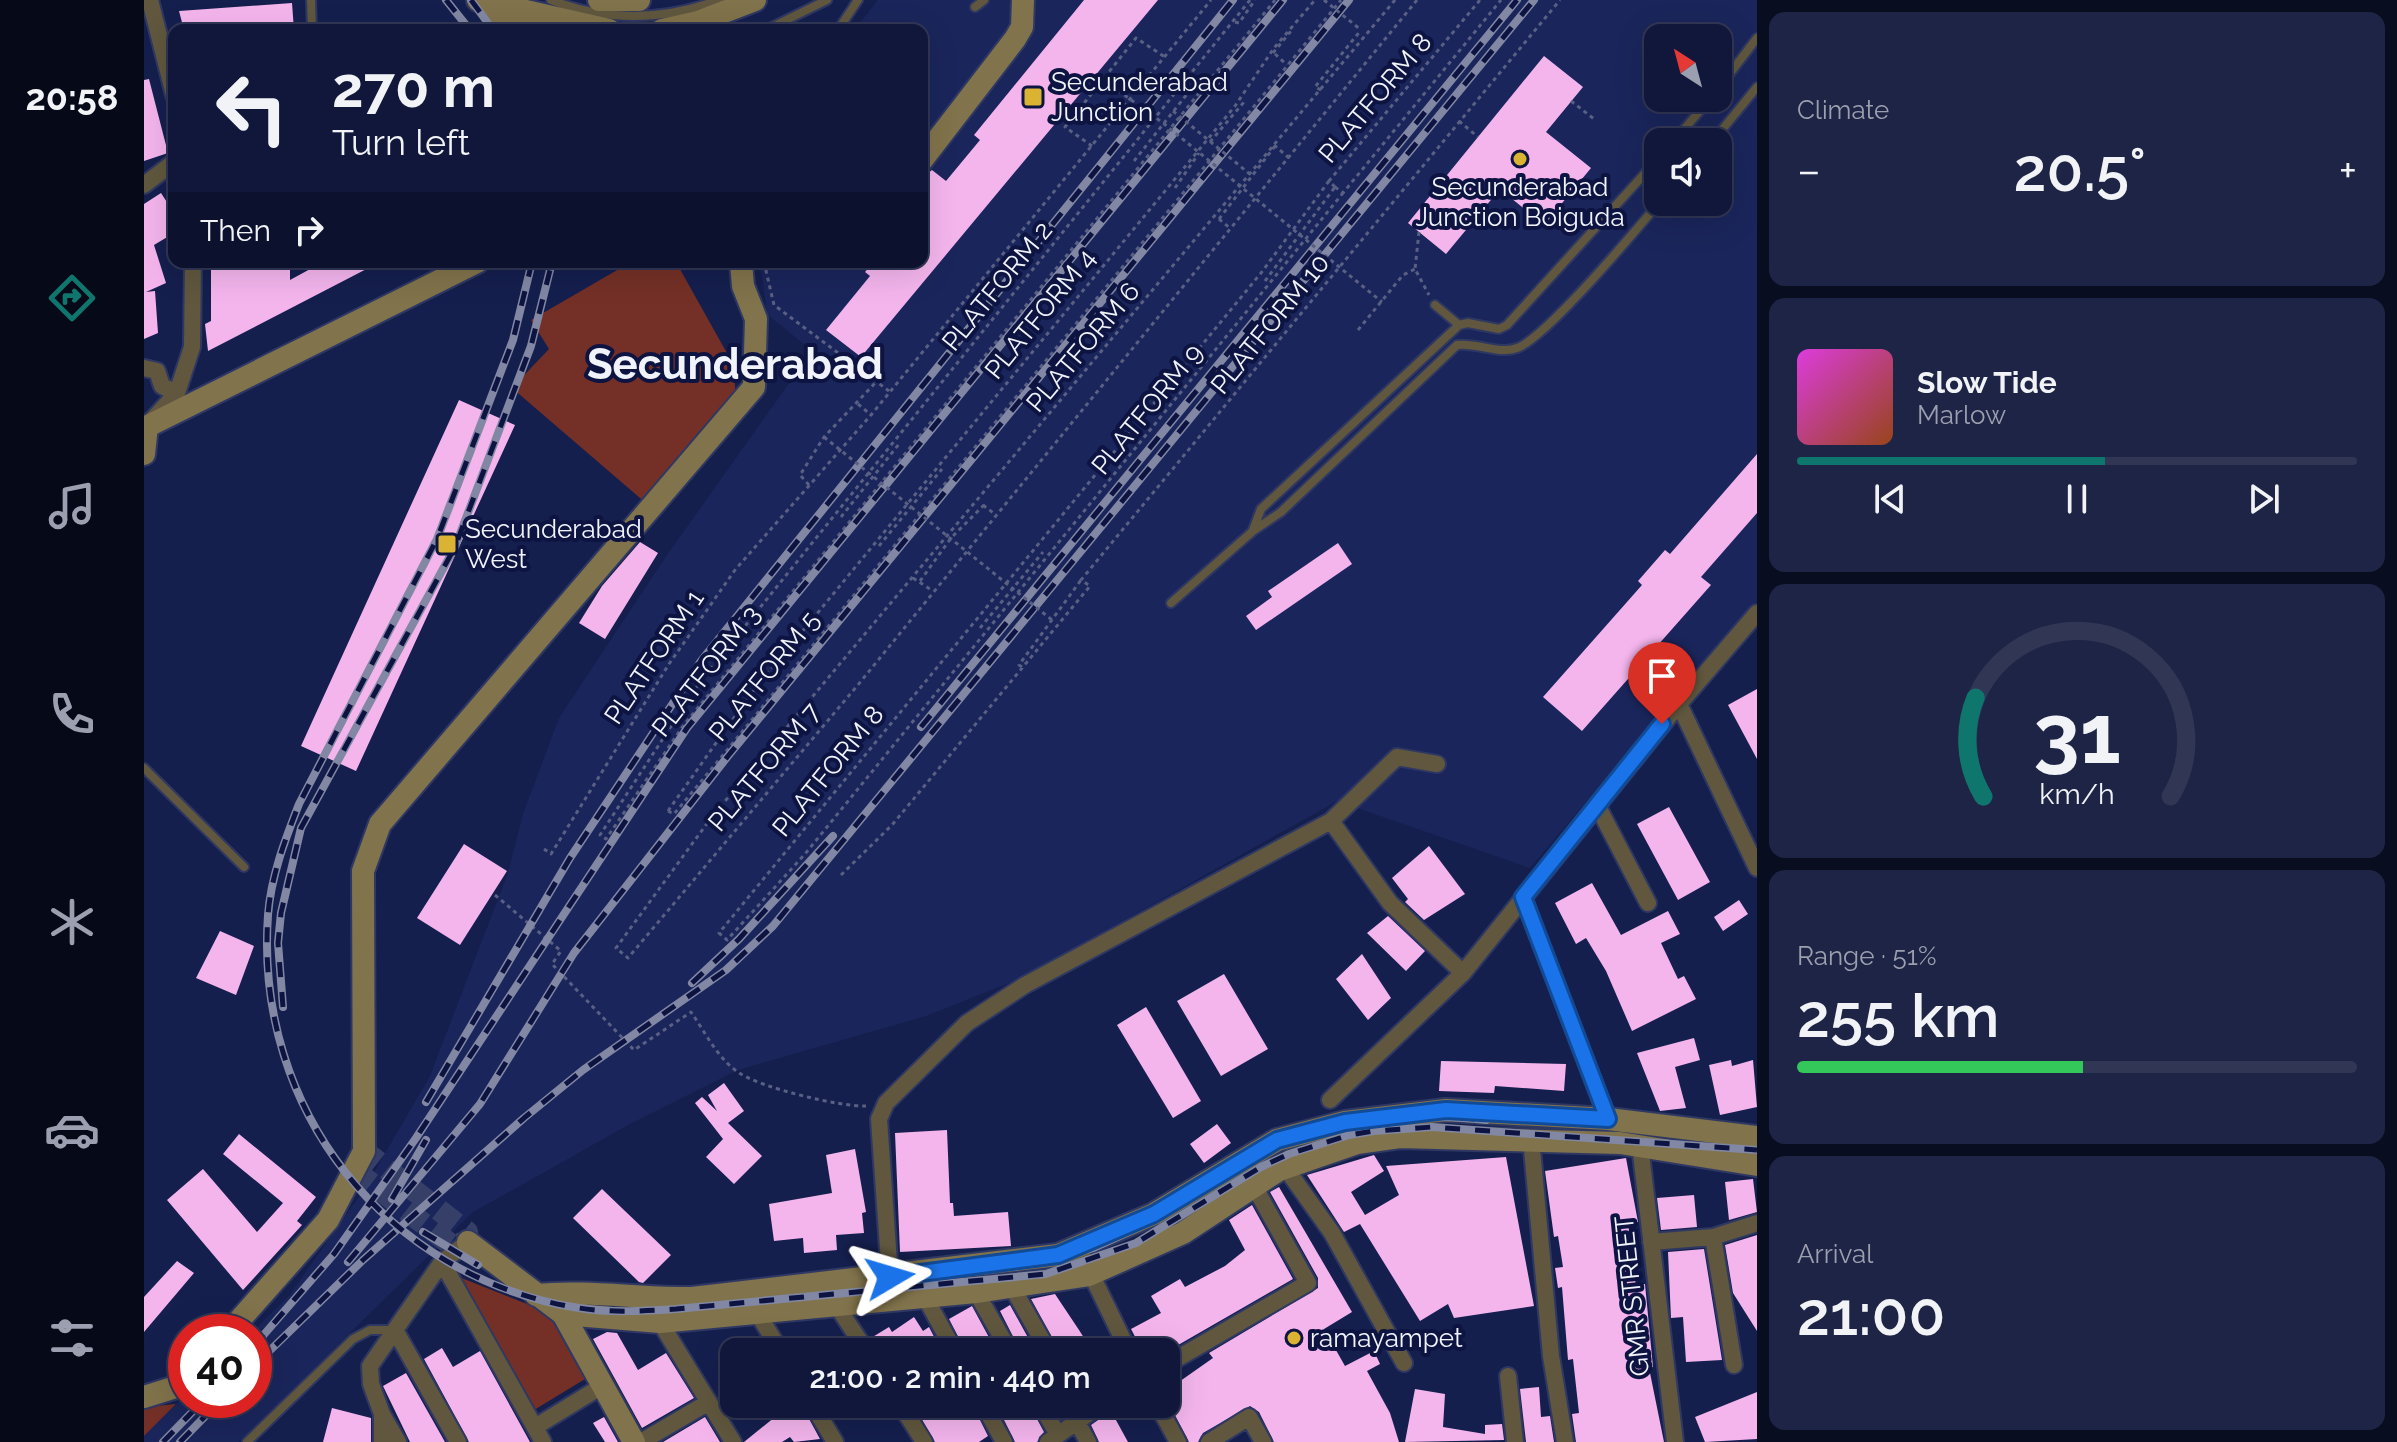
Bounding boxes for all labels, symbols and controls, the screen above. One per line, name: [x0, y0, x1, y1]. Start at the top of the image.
north arrow: [1644, 24, 1732, 112]
map controls: [1644, 24, 1732, 216]
street label: PLATFORM 8: [1312, 27, 1438, 169]
text: 270 m: [332, 54, 495, 120]
icon: left: [200, 56, 304, 160]
place label: Secunderabad Junction: [1051, 67, 1228, 127]
text: 20:58: [26, 76, 119, 118]
marker: Secunderabad Junction: [1022, 86, 1044, 108]
text: Climate: [1797, 95, 1889, 125]
text: Turn left: [332, 121, 470, 163]
button: sound: [1644, 128, 1732, 216]
text: 20.5°: [2014, 135, 2146, 205]
text: −: [1797, 145, 1821, 196]
text: +: [2339, 145, 2357, 196]
marker: Secunderabad Junction Boiguda: [1511, 150, 1529, 168]
place label: Secunderabad Junction Boiguda: [1415, 172, 1625, 232]
icon: right: [287, 208, 331, 252]
text: Then: [200, 213, 271, 248]
street label: PLATFORM 2: [936, 215, 1058, 357]
street label: PLATFORM 4: [979, 243, 1101, 385]
street label: PLATFORM 10: [1205, 248, 1335, 400]
icon: directions: [44, 270, 100, 326]
street label: PLATFORM 6: [1020, 276, 1146, 418]
street label: PLATFORM 9: [1085, 338, 1209, 480]
district label: Secunderabad: [587, 340, 883, 389]
text: Slow Tide: [1917, 365, 2057, 400]
text: Marlow: [1917, 400, 2006, 430]
icon: previous: [1868, 477, 1912, 521]
icon: pause: [2055, 477, 2099, 521]
icon: next: [2242, 477, 2286, 521]
icon: music: [44, 478, 100, 534]
place label: Secunderabad West: [465, 514, 642, 574]
marker: Secunderabad West: [436, 533, 458, 555]
street label: PLATFORM 1: [598, 584, 710, 730]
street label: PLATFORM 3: [646, 600, 766, 742]
street label: PLATFORM 5: [703, 605, 825, 747]
pin: [1628, 642, 1696, 724]
icon: arrive: [1640, 654, 1684, 698]
text: 31: [2033, 685, 2121, 782]
icon: phone: [44, 686, 100, 742]
street label: PLATFORM 7: [702, 697, 826, 837]
street label: PLATFORM 8: [766, 700, 890, 842]
text: km/h: [2039, 777, 2115, 811]
icon: climate: [44, 894, 100, 950]
text: Range · 51%: [1797, 941, 1936, 971]
text: 255 km: [1797, 981, 1999, 1051]
icon: car: [44, 1102, 100, 1158]
street label: GMR STREET: [1609, 1214, 1655, 1378]
position arrow: [848, 1235, 932, 1319]
text: Arrival: [1797, 1239, 1873, 1269]
text: 21:00: [1797, 1279, 1945, 1349]
icon: filters: [44, 1310, 100, 1366]
speed limit sign: 40: [168, 1314, 272, 1418]
place label: ramayampet: [1310, 1323, 1463, 1353]
marker: ramayampet: [1285, 1329, 1303, 1347]
text: 21:00 · 2 min · 440 m: [810, 1360, 1090, 1395]

